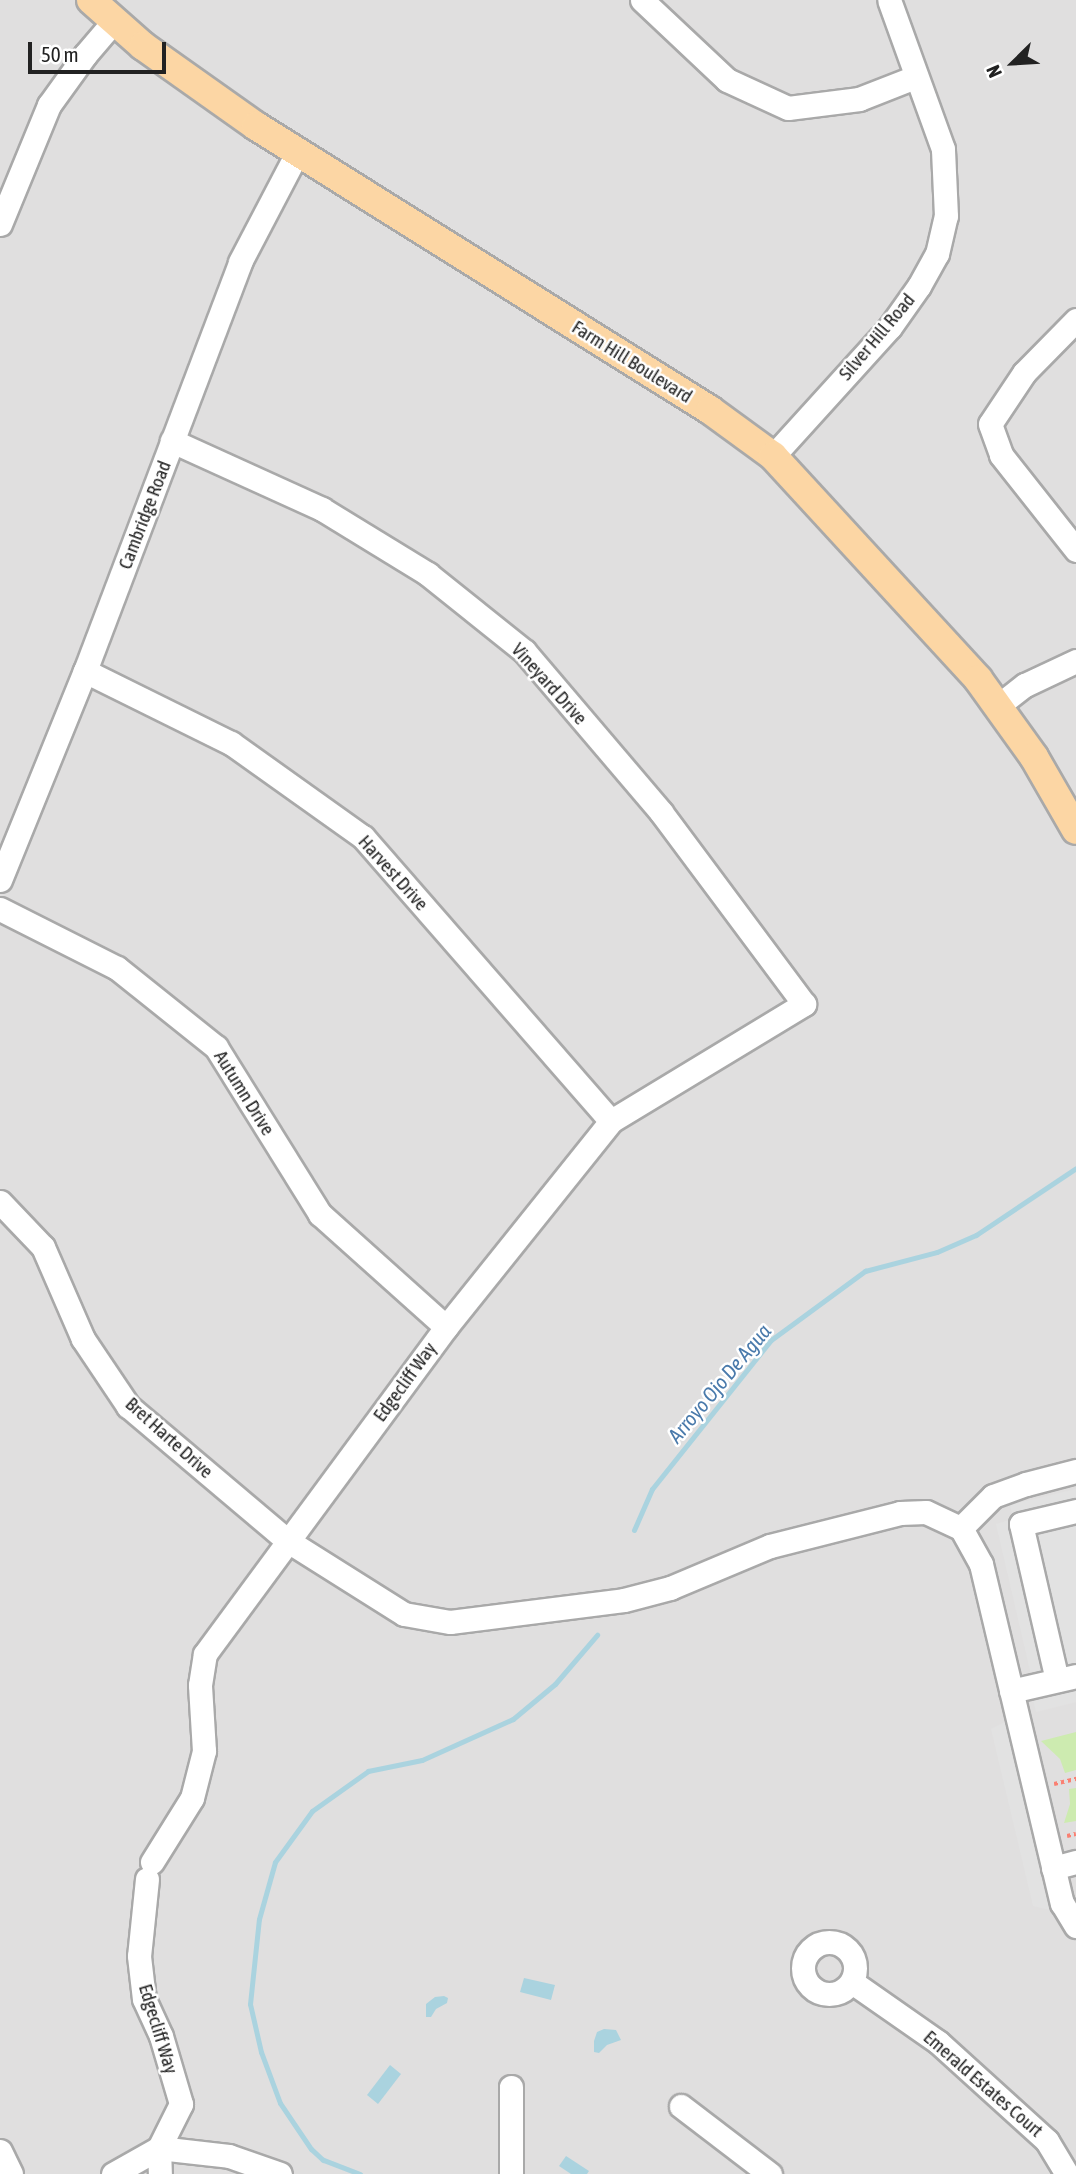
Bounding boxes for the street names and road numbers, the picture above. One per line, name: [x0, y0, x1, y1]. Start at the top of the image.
street label: Silver Hill Road: [834, 289, 920, 385]
street label: Farm Hill Boulevard: [568, 316, 696, 408]
street label: Cambridge Road: [114, 458, 176, 572]
street label: Vineyard Drive: [506, 639, 592, 729]
street label: Harvest Drive: [353, 831, 433, 915]
street label: Autumn Drive: [209, 1046, 279, 1140]
street label: Edgecliff Way: [369, 1338, 441, 1426]
street label: Bret Harte Drive: [121, 1393, 217, 1483]
street label: Edgecliff Way: [134, 1981, 182, 2077]
street label: Emerald Estates Court: [919, 2026, 1047, 2142]

